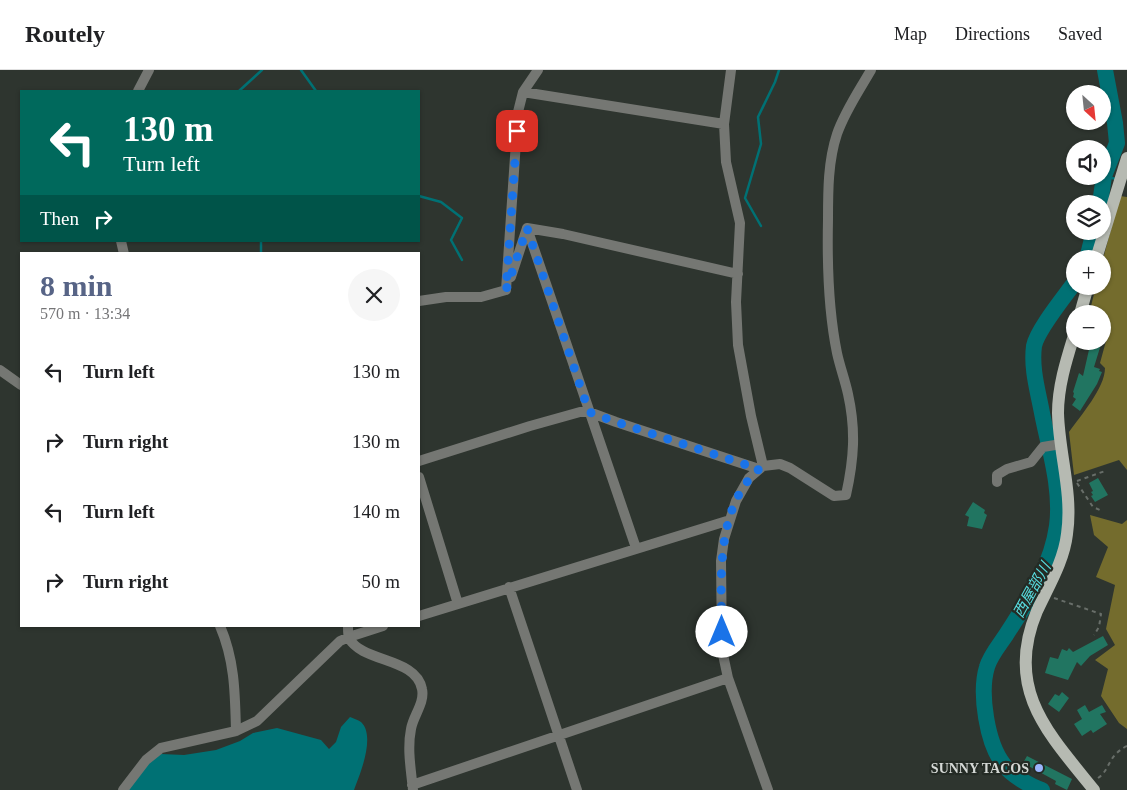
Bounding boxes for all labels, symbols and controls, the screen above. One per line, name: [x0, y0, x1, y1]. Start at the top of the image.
text: Routely: [25, 21, 105, 47]
text: Map: [894, 24, 927, 44]
text: Directions: [955, 24, 1030, 44]
text: Saved: [1058, 24, 1102, 44]
north arrow: [1066, 85, 1111, 130]
map controls: [1066, 85, 1111, 350]
icon: left: [40, 110, 105, 175]
text: 130 m: [123, 110, 213, 149]
pin: [496, 110, 538, 152]
icon: arrive: [503, 117, 531, 145]
button: sound: [1066, 140, 1111, 185]
text: Turn left: [123, 151, 200, 176]
button: layers: [1066, 195, 1111, 240]
icon: right: [89, 205, 117, 233]
text: Then: [40, 208, 79, 229]
button: +: [1066, 250, 1111, 295]
text: 8 min: [40, 269, 113, 302]
button: close: [348, 269, 400, 321]
text: 570 m · 13:34: [40, 305, 130, 322]
button: −: [1066, 305, 1111, 350]
icon: left: [40, 358, 68, 386]
text: Turn left: [83, 361, 155, 382]
text: 130 m: [352, 361, 400, 382]
icon: right: [40, 428, 68, 456]
text: Turn right: [83, 431, 168, 452]
text: 130 m: [352, 431, 400, 452]
icon: left: [40, 498, 68, 526]
text: Turn left: [83, 501, 155, 522]
text: 140 m: [352, 501, 400, 522]
water label: 西屋部川: [1010, 558, 1055, 620]
icon: right: [40, 568, 68, 596]
text: Turn right: [83, 571, 168, 592]
text: 50 m: [361, 571, 400, 592]
position arrow: [695, 605, 747, 657]
place label: SUNNY TACOS: [931, 761, 1029, 776]
marker: SUNNY TACOS: [1033, 762, 1045, 774]

